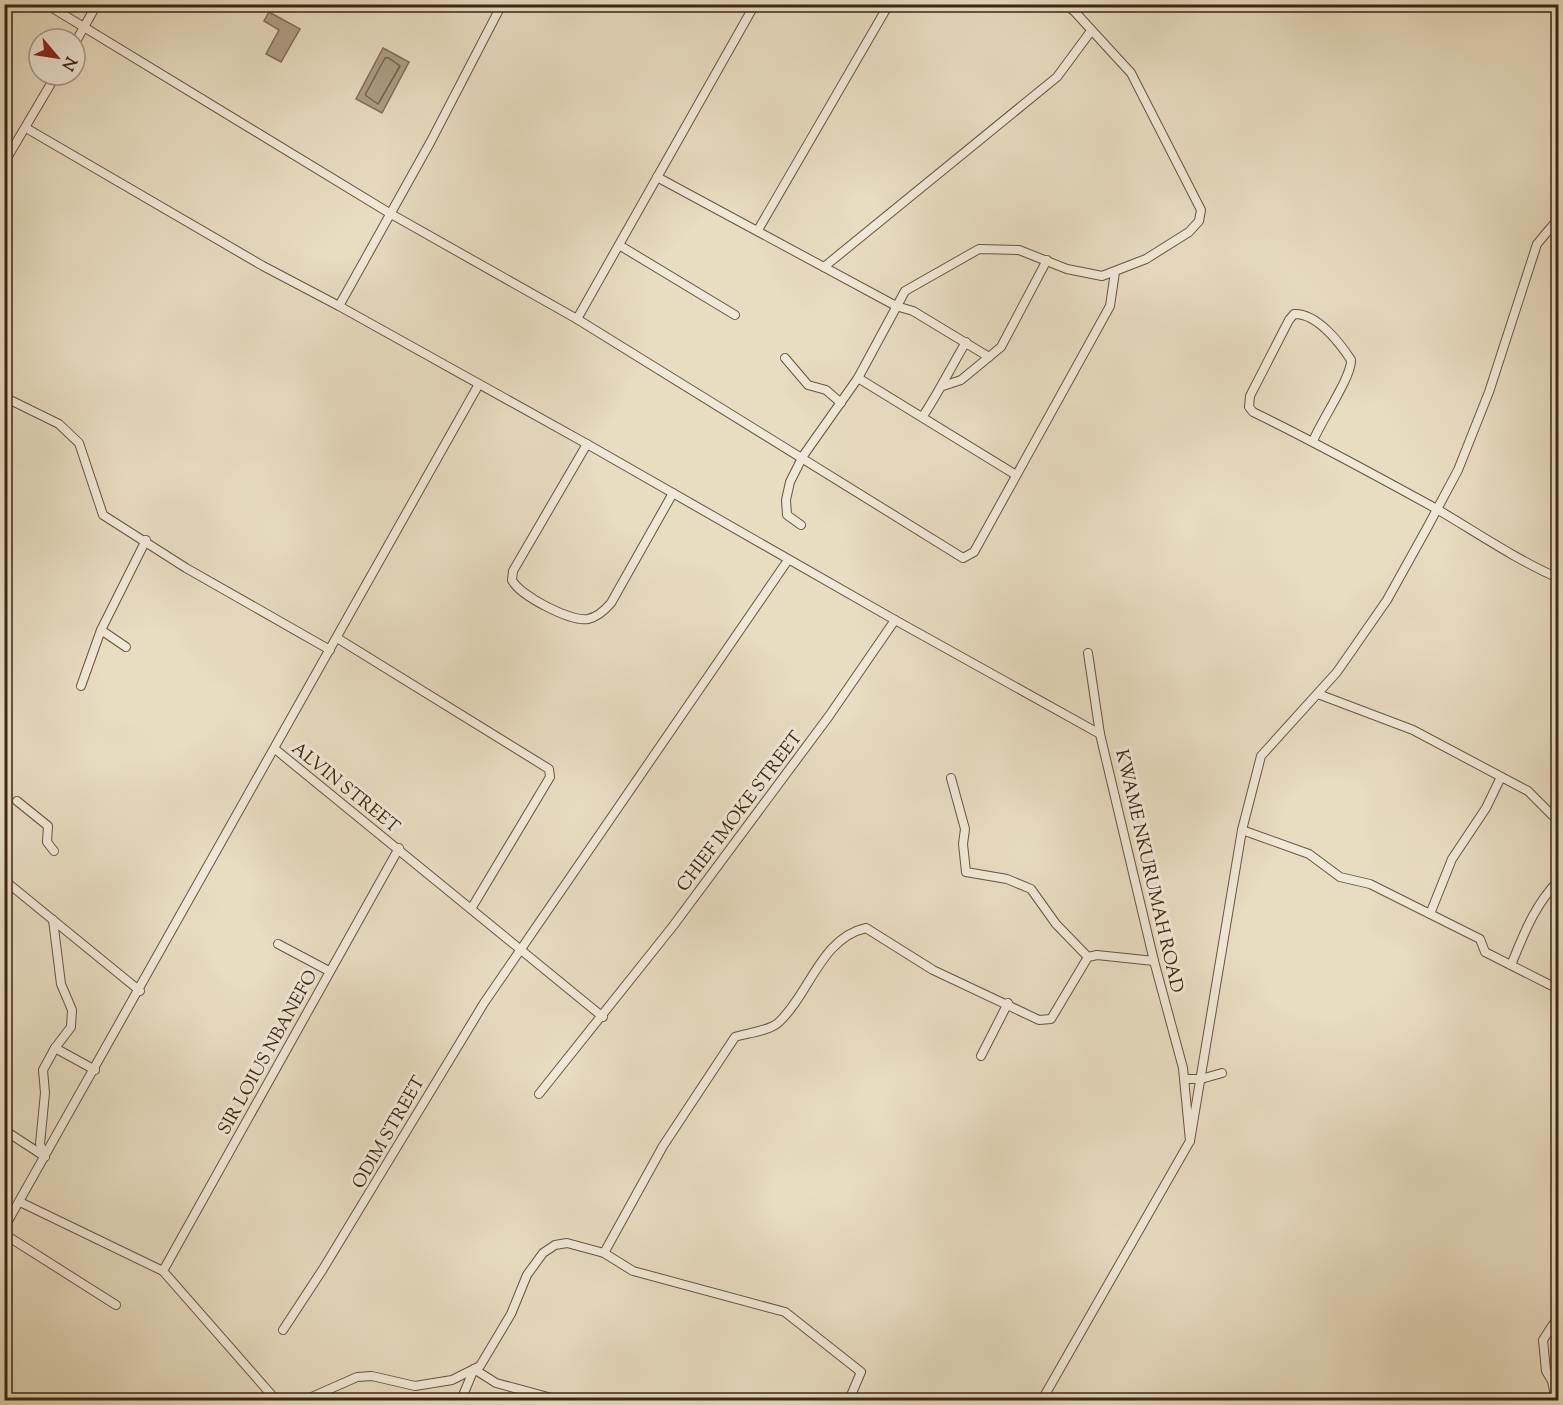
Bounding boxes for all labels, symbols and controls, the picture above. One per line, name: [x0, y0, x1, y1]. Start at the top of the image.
north arrow: [27, 27, 87, 87]
text: N: [55, 52, 81, 74]
street label: CHIEF IMOKE STREET: [671, 726, 810, 898]
street label: ALVIN STREET: [285, 737, 405, 841]
street label: KWAME NKURUMAH ROAD: [1107, 747, 1189, 996]
street label: SIR LOIUS NBANEFO: [213, 966, 325, 1140]
street label: ODIM STREET: [347, 1071, 433, 1194]

